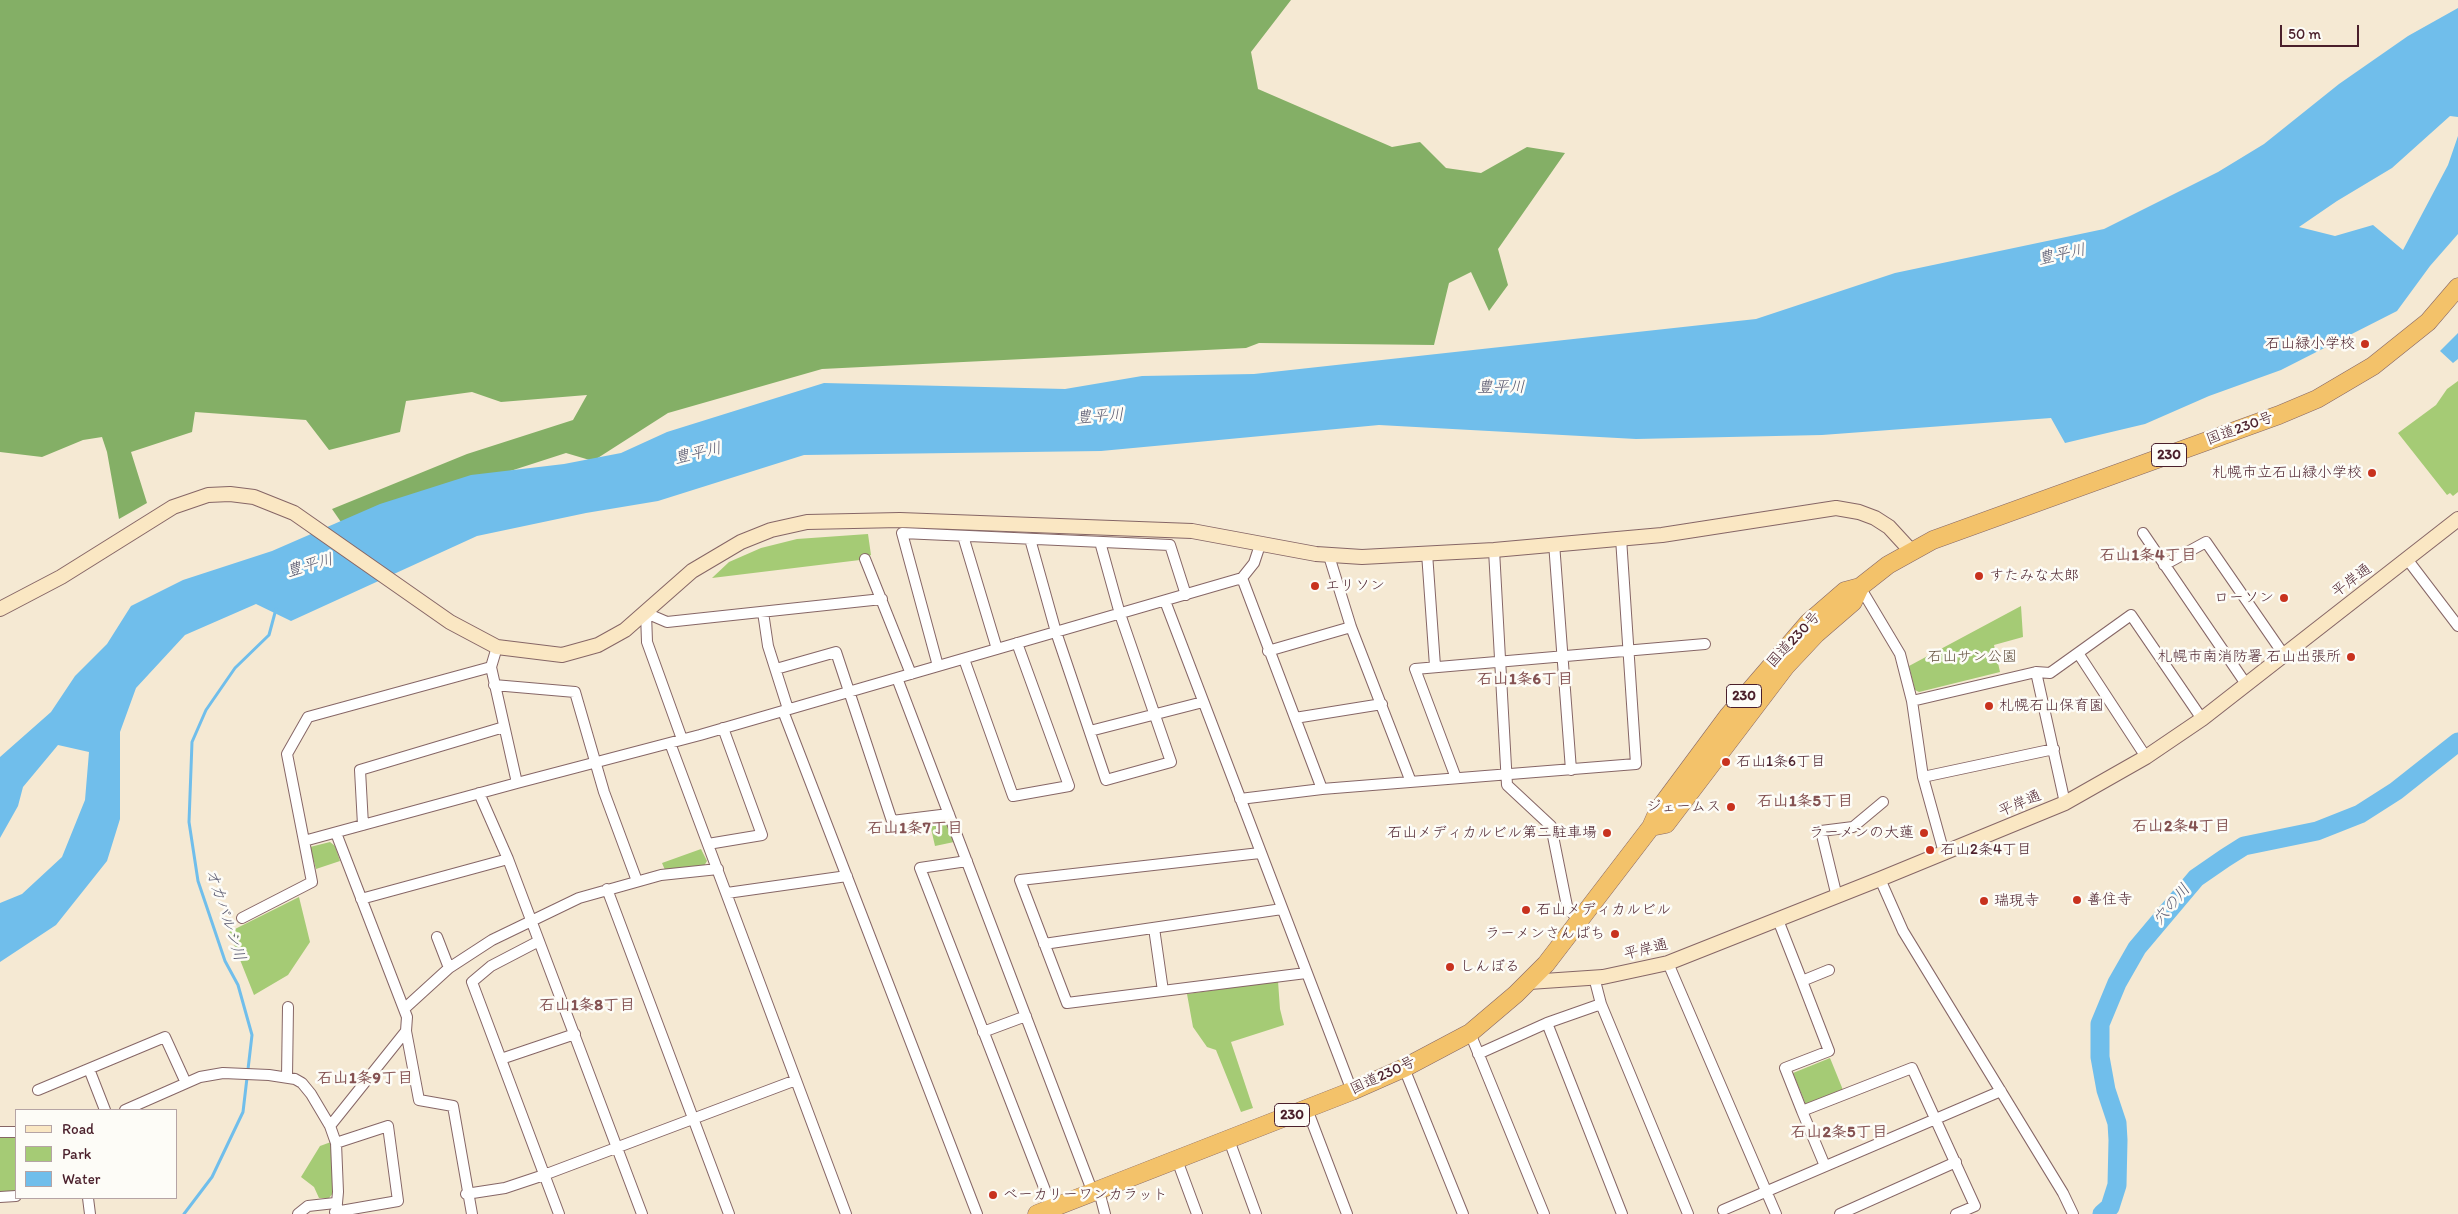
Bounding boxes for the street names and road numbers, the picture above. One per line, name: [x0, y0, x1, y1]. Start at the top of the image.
street label: 国道230号: [2204, 409, 2276, 449]
road number: 230: [2152, 444, 2186, 466]
street label: 平岸通: [2329, 560, 2375, 602]
street label: 国道230号: [1763, 608, 1825, 672]
road number: 230: [1726, 684, 1762, 708]
street label: 平岸通: [1996, 787, 2044, 821]
street label: 平岸通: [1622, 936, 1670, 964]
street label: 国道230号: [1347, 1053, 1419, 1099]
road number: 230: [1274, 1104, 1310, 1126]

